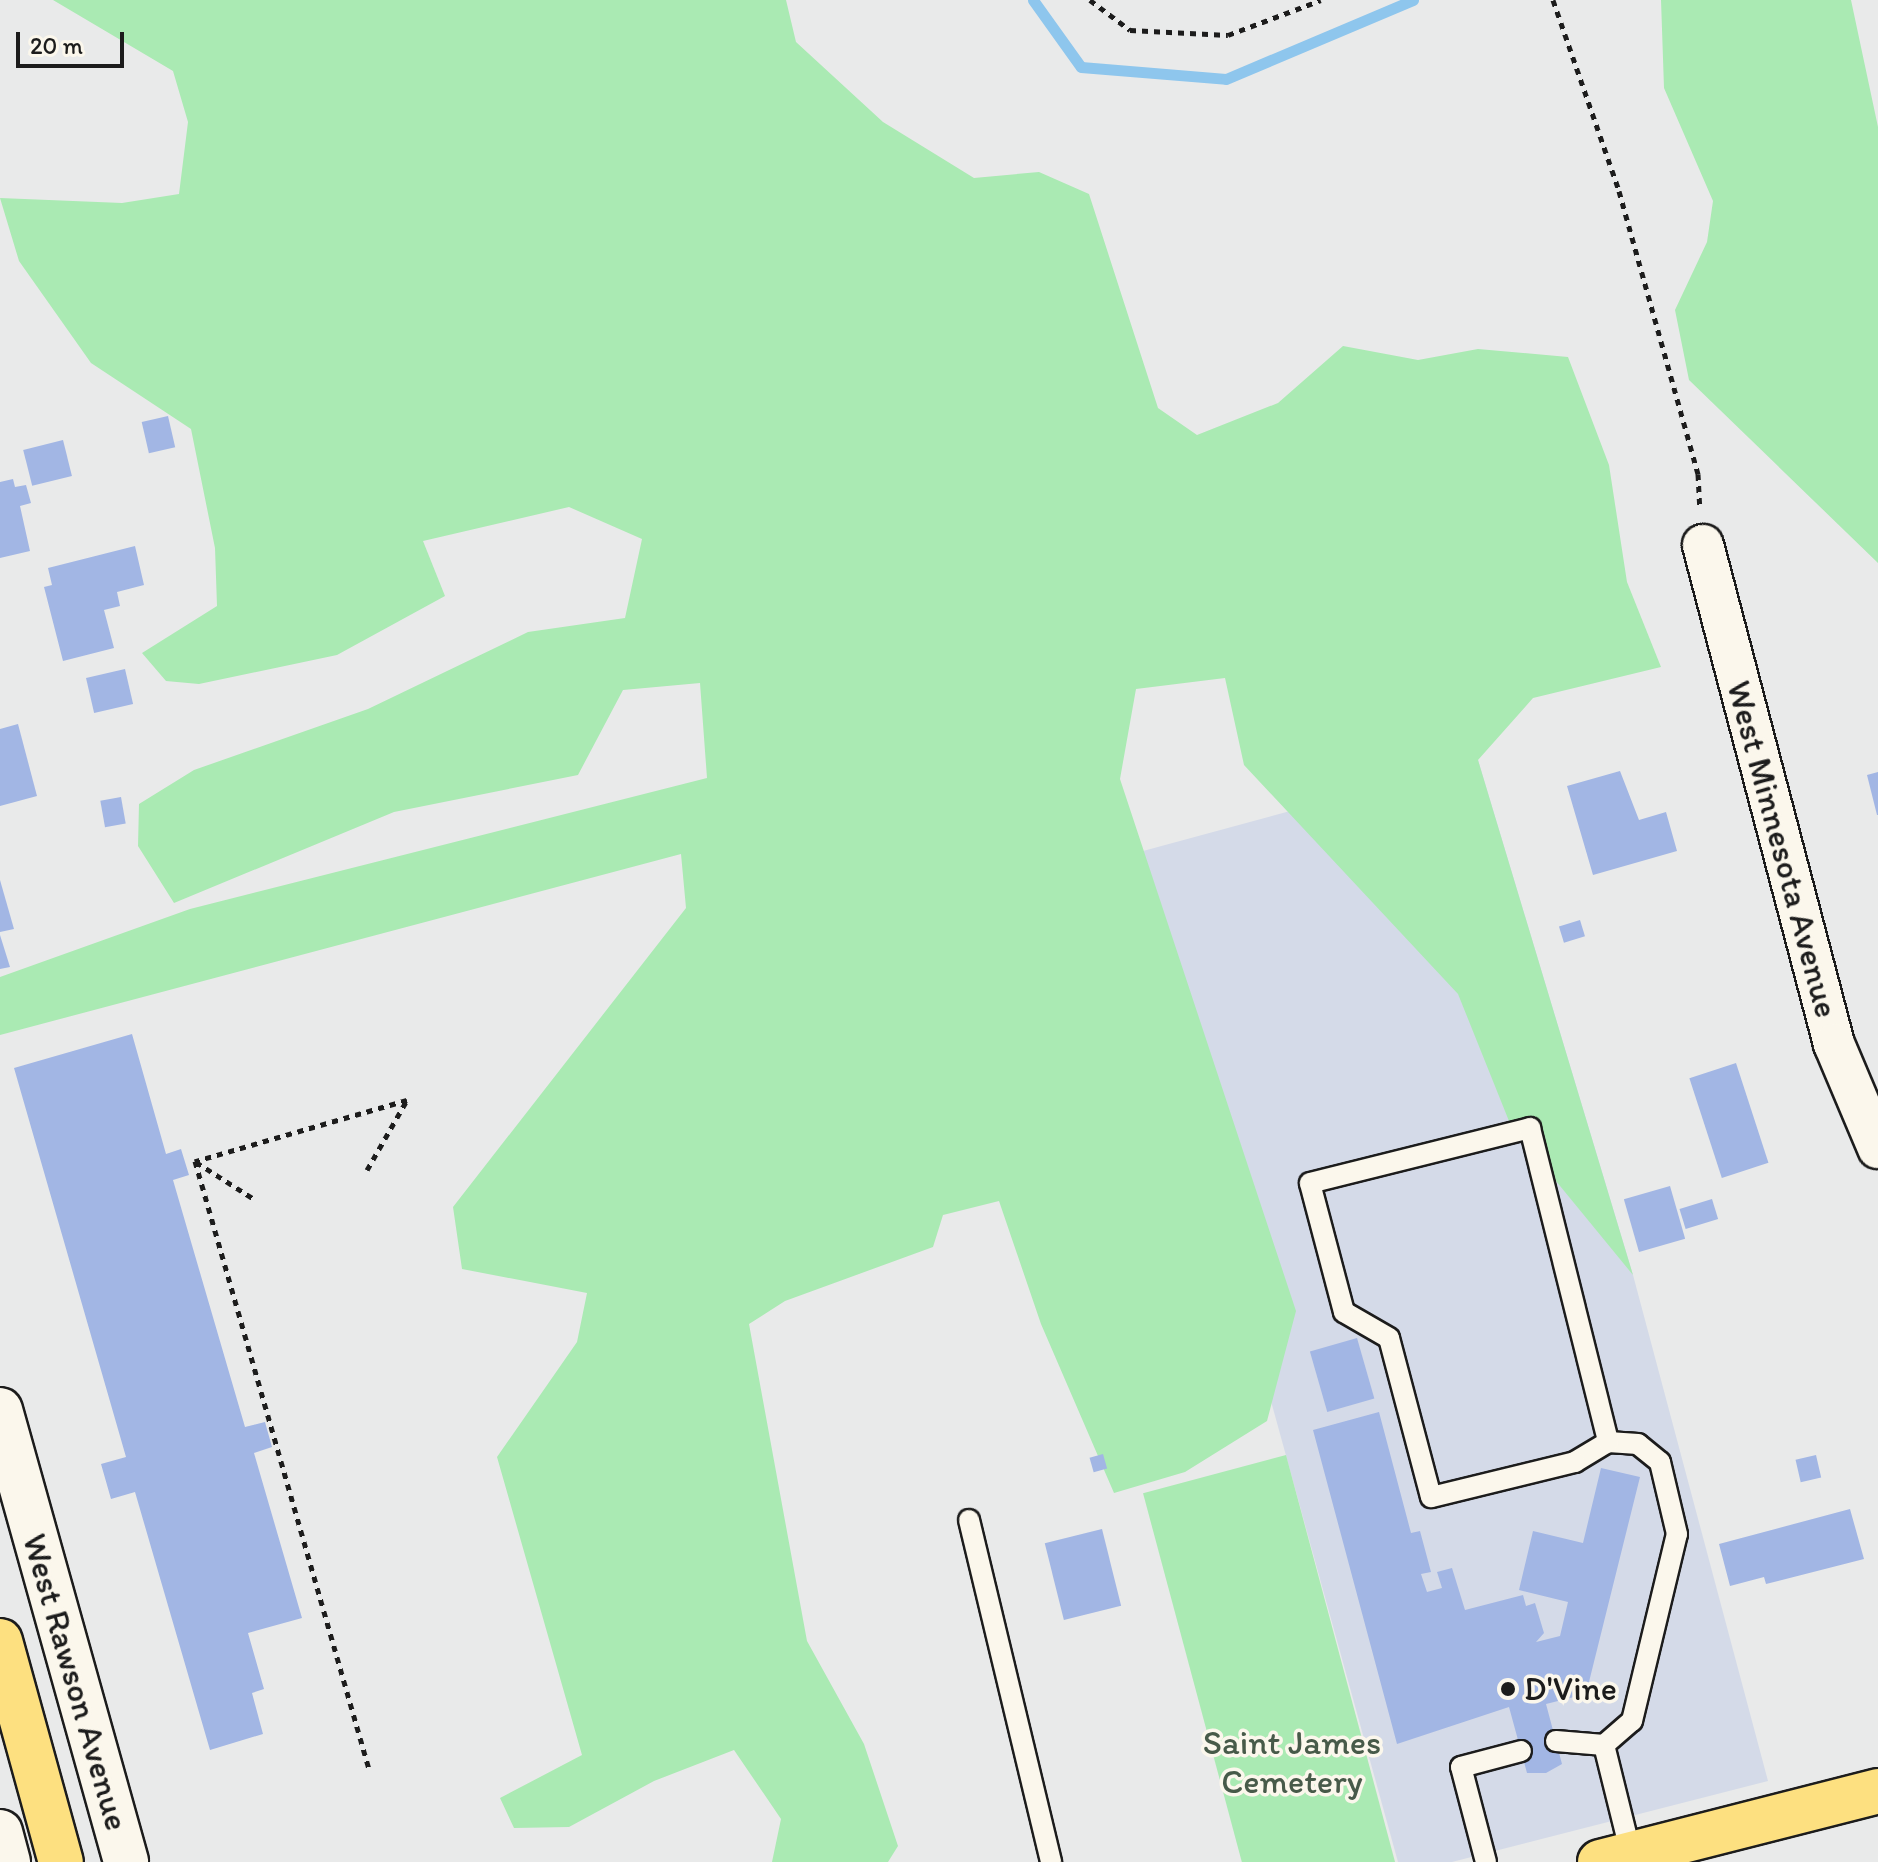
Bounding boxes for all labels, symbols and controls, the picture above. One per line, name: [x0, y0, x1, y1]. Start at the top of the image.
scale bar: [20, 16, 128, 66]
text: 20 m: [30, 31, 83, 60]
street label: West Minnesota Avenue: [1719, 677, 1847, 1021]
street label: West Rawson Avenue: [14, 1529, 138, 1835]
place label: D'Vine: [1524, 1669, 1617, 1709]
marker: D'Vine: [1499, 1680, 1517, 1698]
park label: Saint James Cemetery: [1203, 1722, 1381, 1802]

